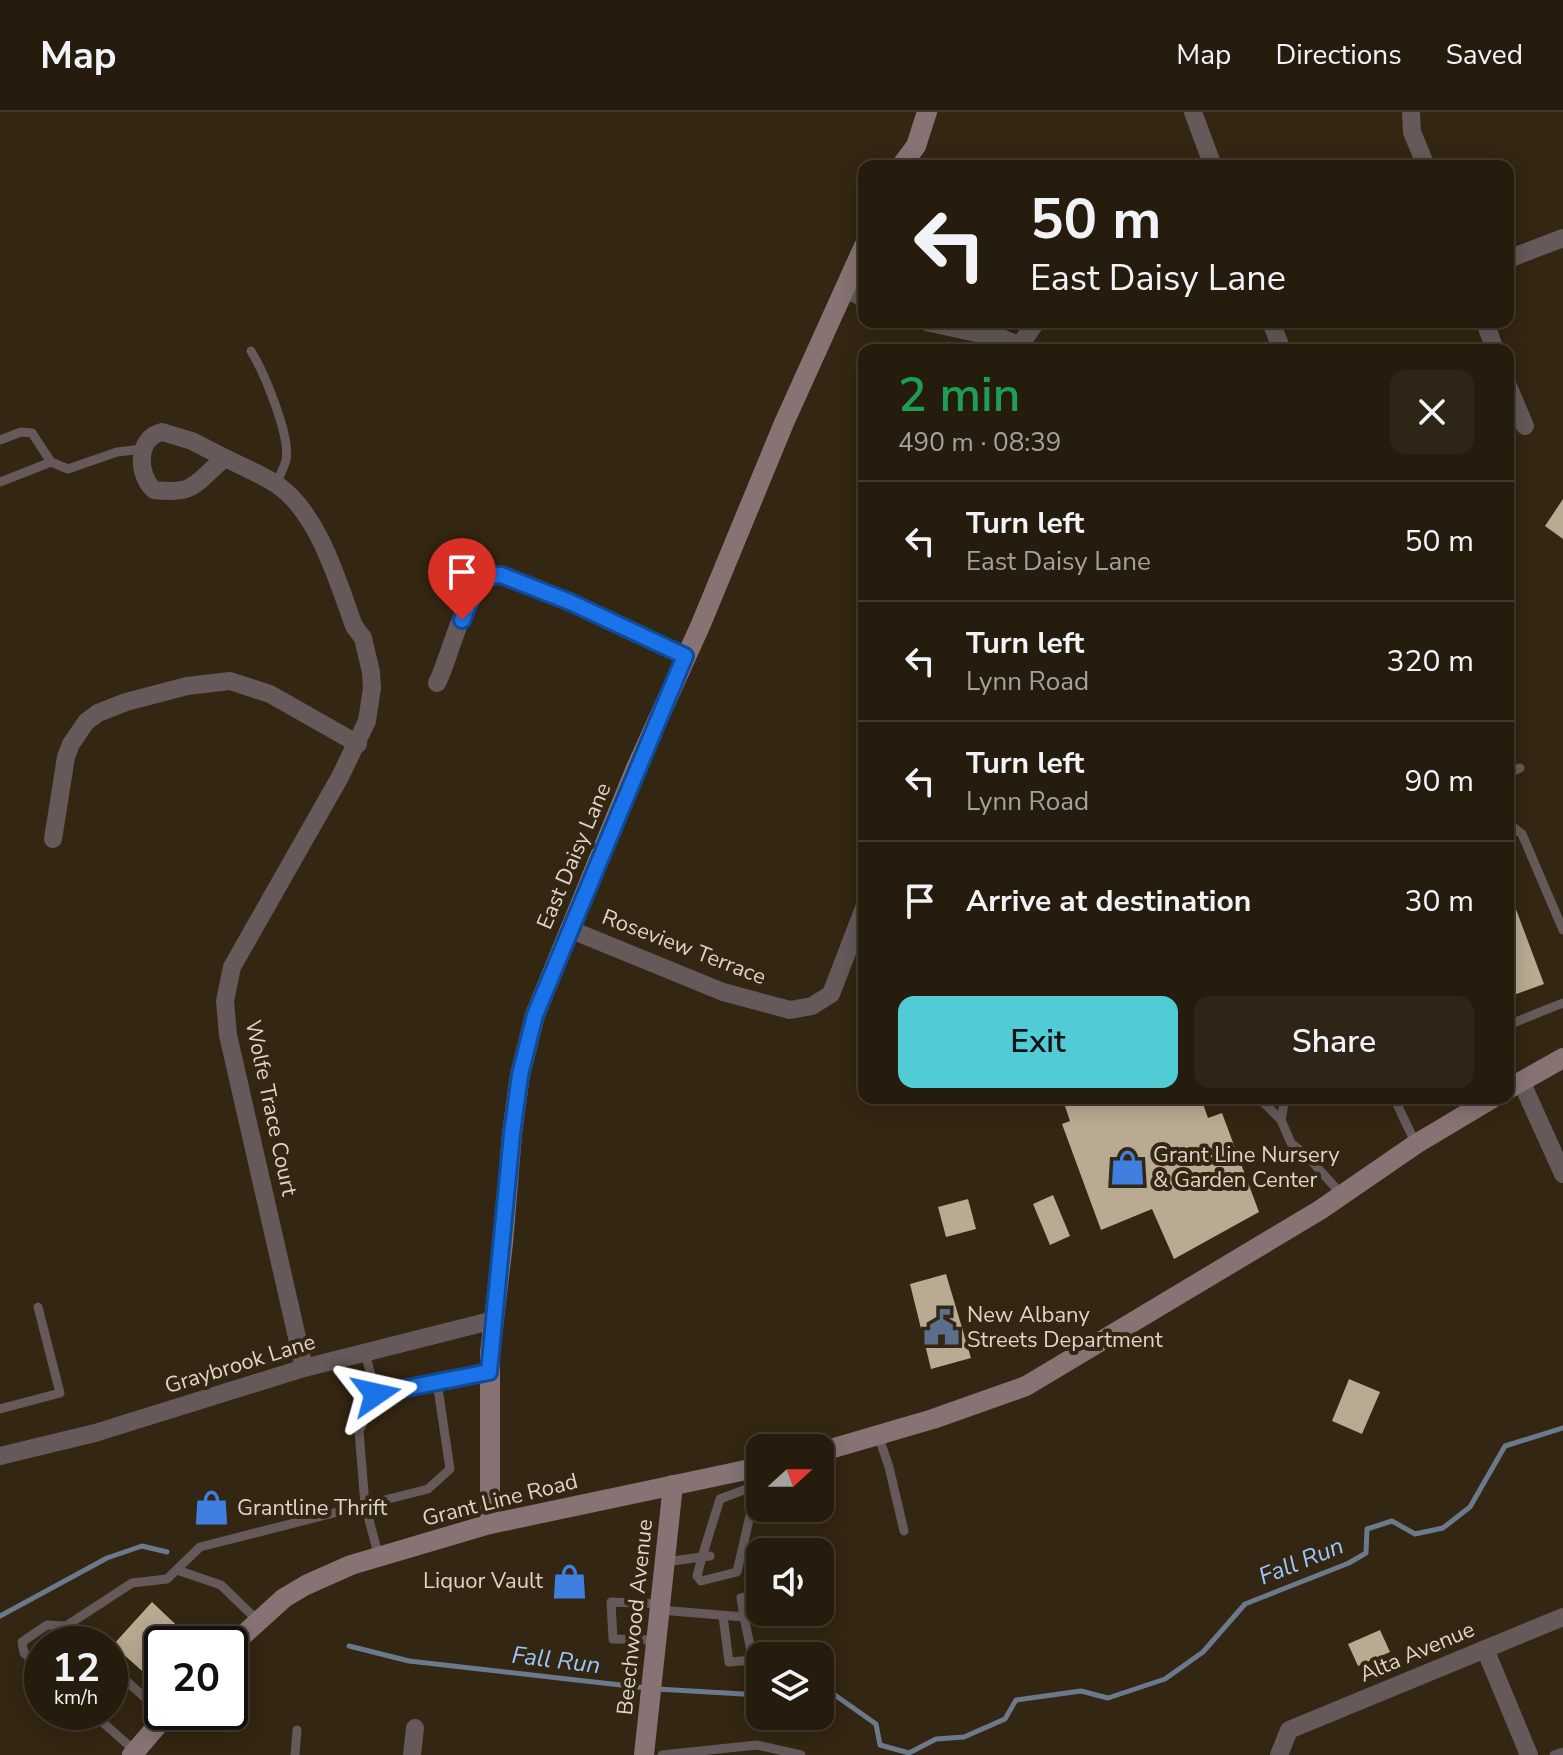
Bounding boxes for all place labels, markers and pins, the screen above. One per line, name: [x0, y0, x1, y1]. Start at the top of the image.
pin: [428, 538, 496, 620]
place label: Grant Line Nursery & Garden Center: [1153, 1140, 1340, 1195]
shop icon: Grant Line Nursery & Garden Center: [1108, 1149, 1146, 1187]
place label: New Albany Streets Department: [967, 1300, 1163, 1355]
public building icon: New Albany Streets Department: [922, 1309, 960, 1347]
shop icon: Grantline Thrift: [192, 1489, 230, 1527]
place label: Grantline Thrift: [237, 1493, 388, 1523]
shop icon: Liquor Vault: [550, 1562, 588, 1600]
place label: Liquor Vault: [423, 1566, 543, 1596]

